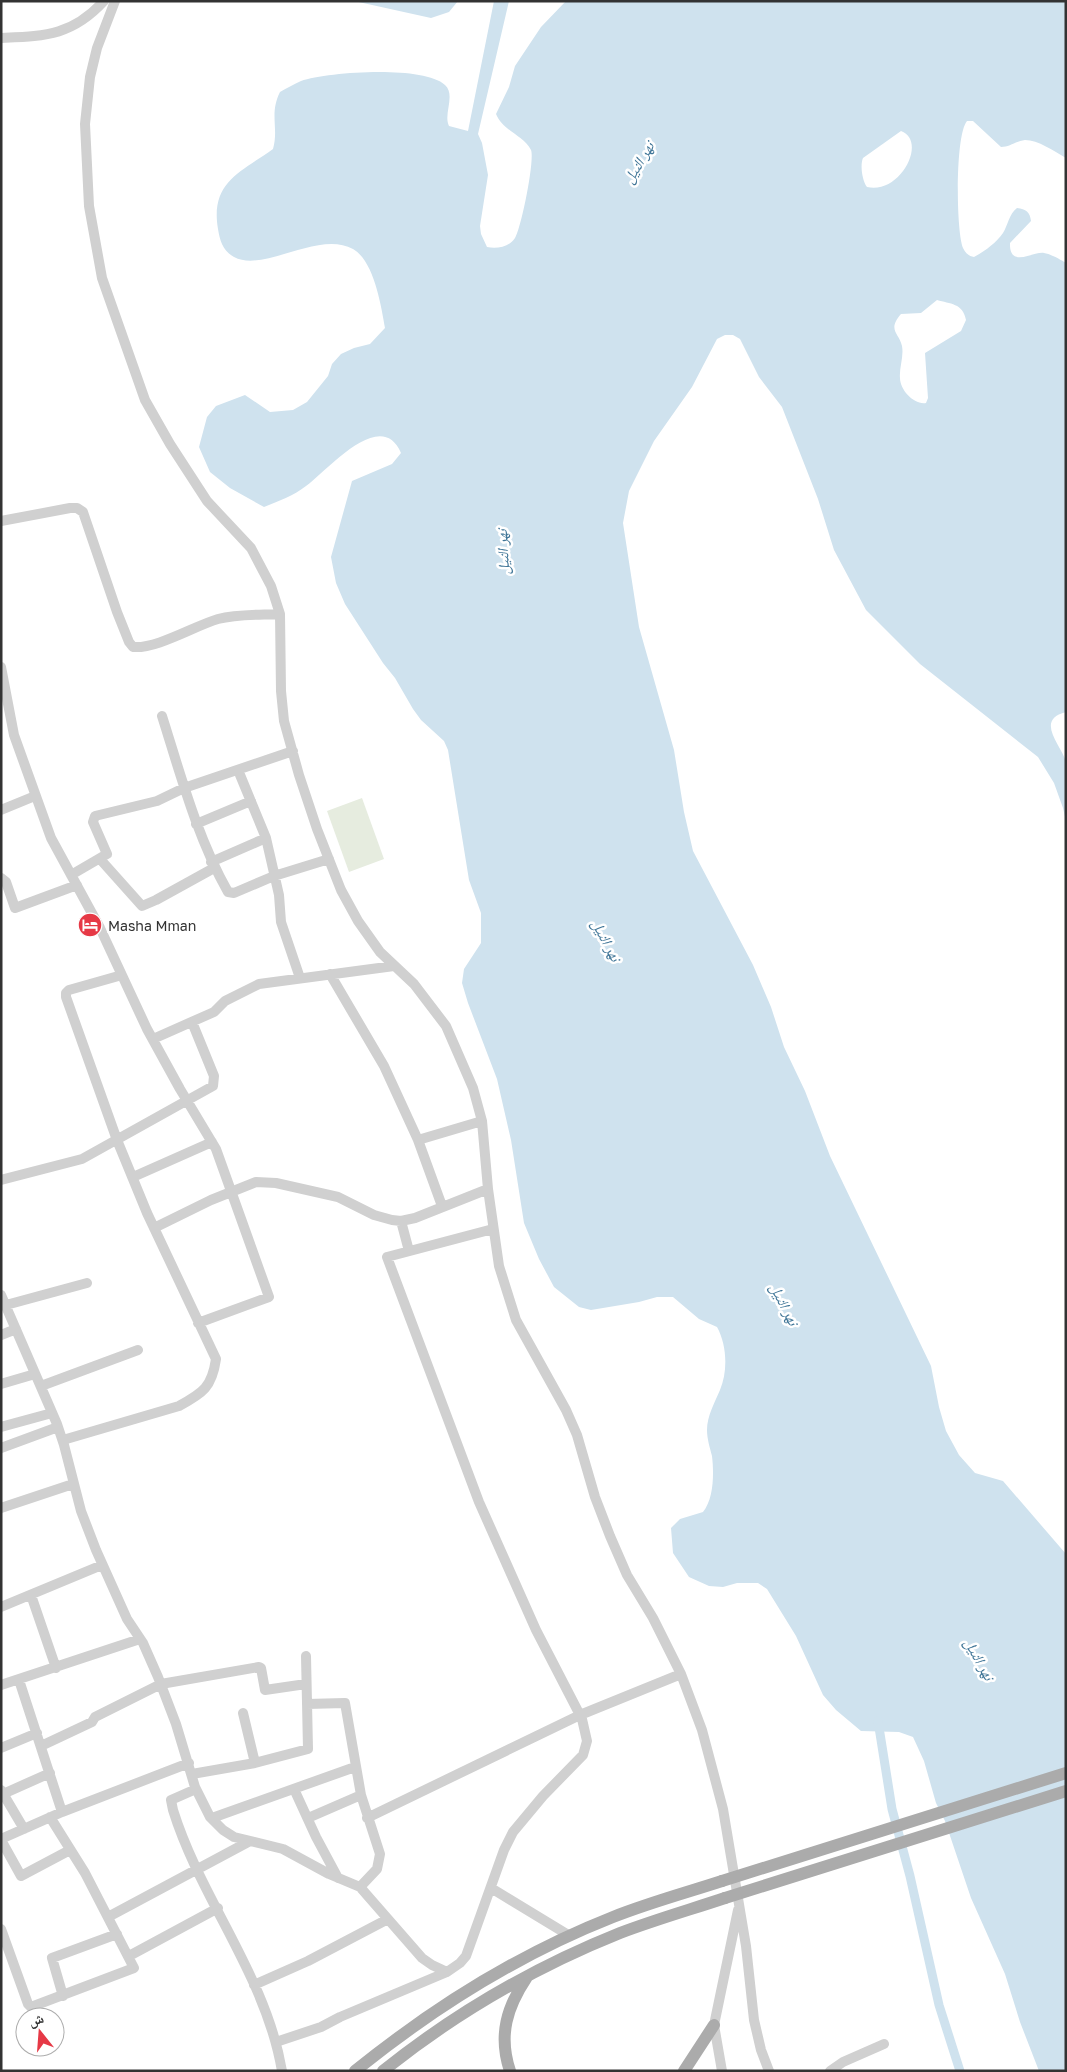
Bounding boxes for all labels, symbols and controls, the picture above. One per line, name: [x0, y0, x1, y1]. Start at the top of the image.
water label: نهر النيل: [619, 136, 660, 186]
water label: نهر النيل: [492, 526, 513, 575]
hotel icon: Masha Mman: [77, 912, 103, 938]
water label: نهر النيل: [588, 916, 627, 967]
place label: Masha Mman: [108, 917, 196, 934]
water label: نهر النيل: [766, 1280, 805, 1331]
water label: نهر النيل: [960, 1635, 1000, 1686]
north arrow: [15, 2007, 65, 2057]
text: ش: [26, 2009, 46, 2030]

